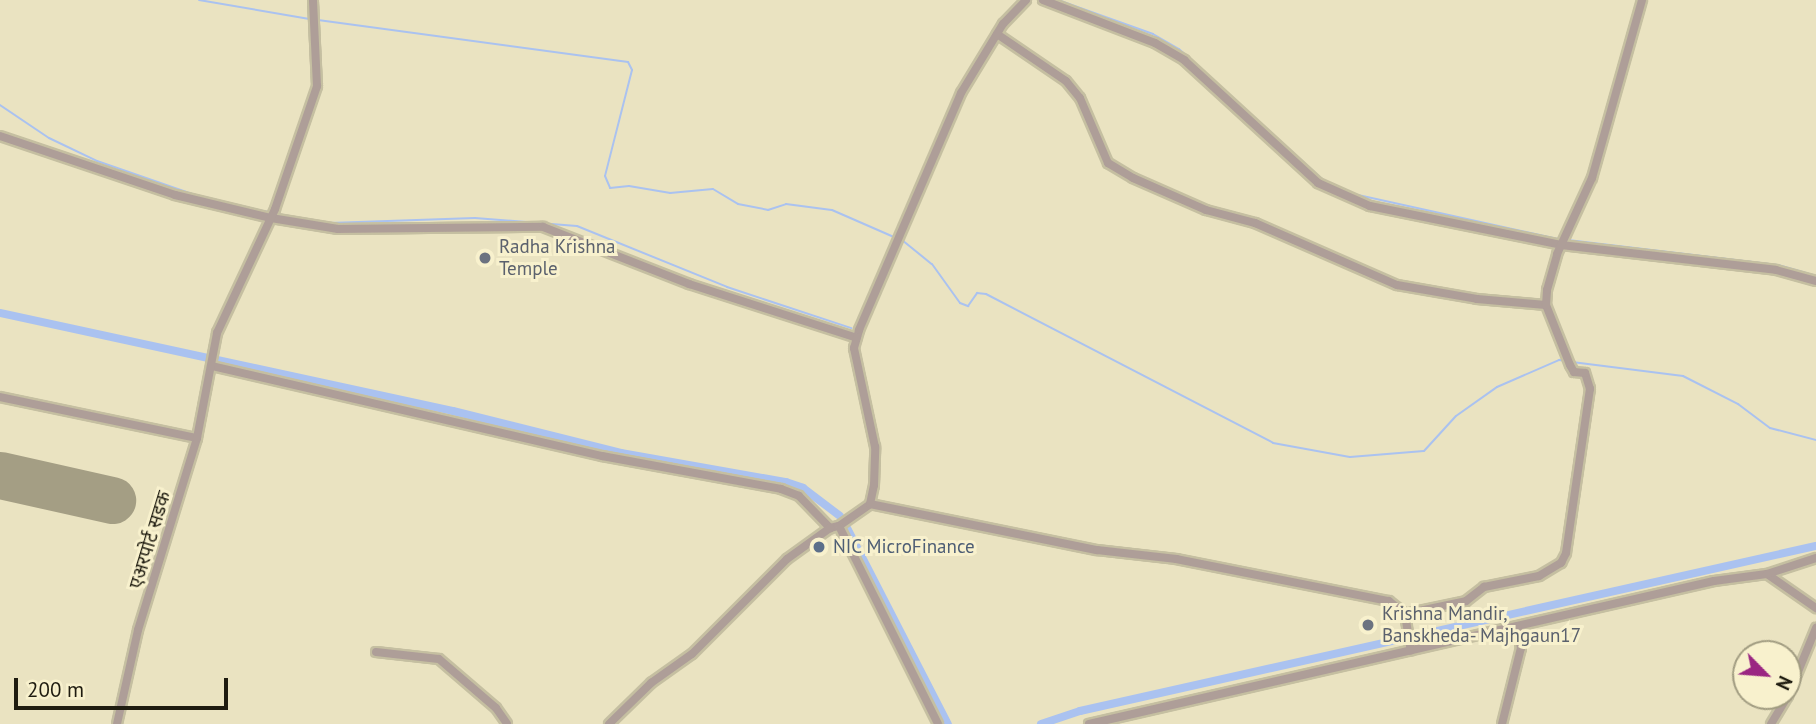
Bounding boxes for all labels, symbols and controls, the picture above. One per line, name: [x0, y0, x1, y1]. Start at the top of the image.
place label: Radha Krishna Temple: [499, 236, 615, 280]
marker: Radha Krishna Temple: [477, 250, 493, 266]
street label: एअरपोर्ट सडक: [124, 488, 176, 592]
place label: NIC MicroFinance: [833, 536, 975, 558]
marker: NIC MicroFinance: [811, 539, 827, 555]
place label: Krishna Mandir, Banskheda- Majhgaun17: [1382, 603, 1583, 647]
marker: Krishna Mandir, Banskheda- Majhgaun17: [1360, 617, 1376, 633]
north arrow: [1732, 640, 1802, 710]
scale bar: [18, 664, 231, 708]
text: N: [1771, 672, 1798, 694]
text: 200 m: [27, 676, 84, 703]

